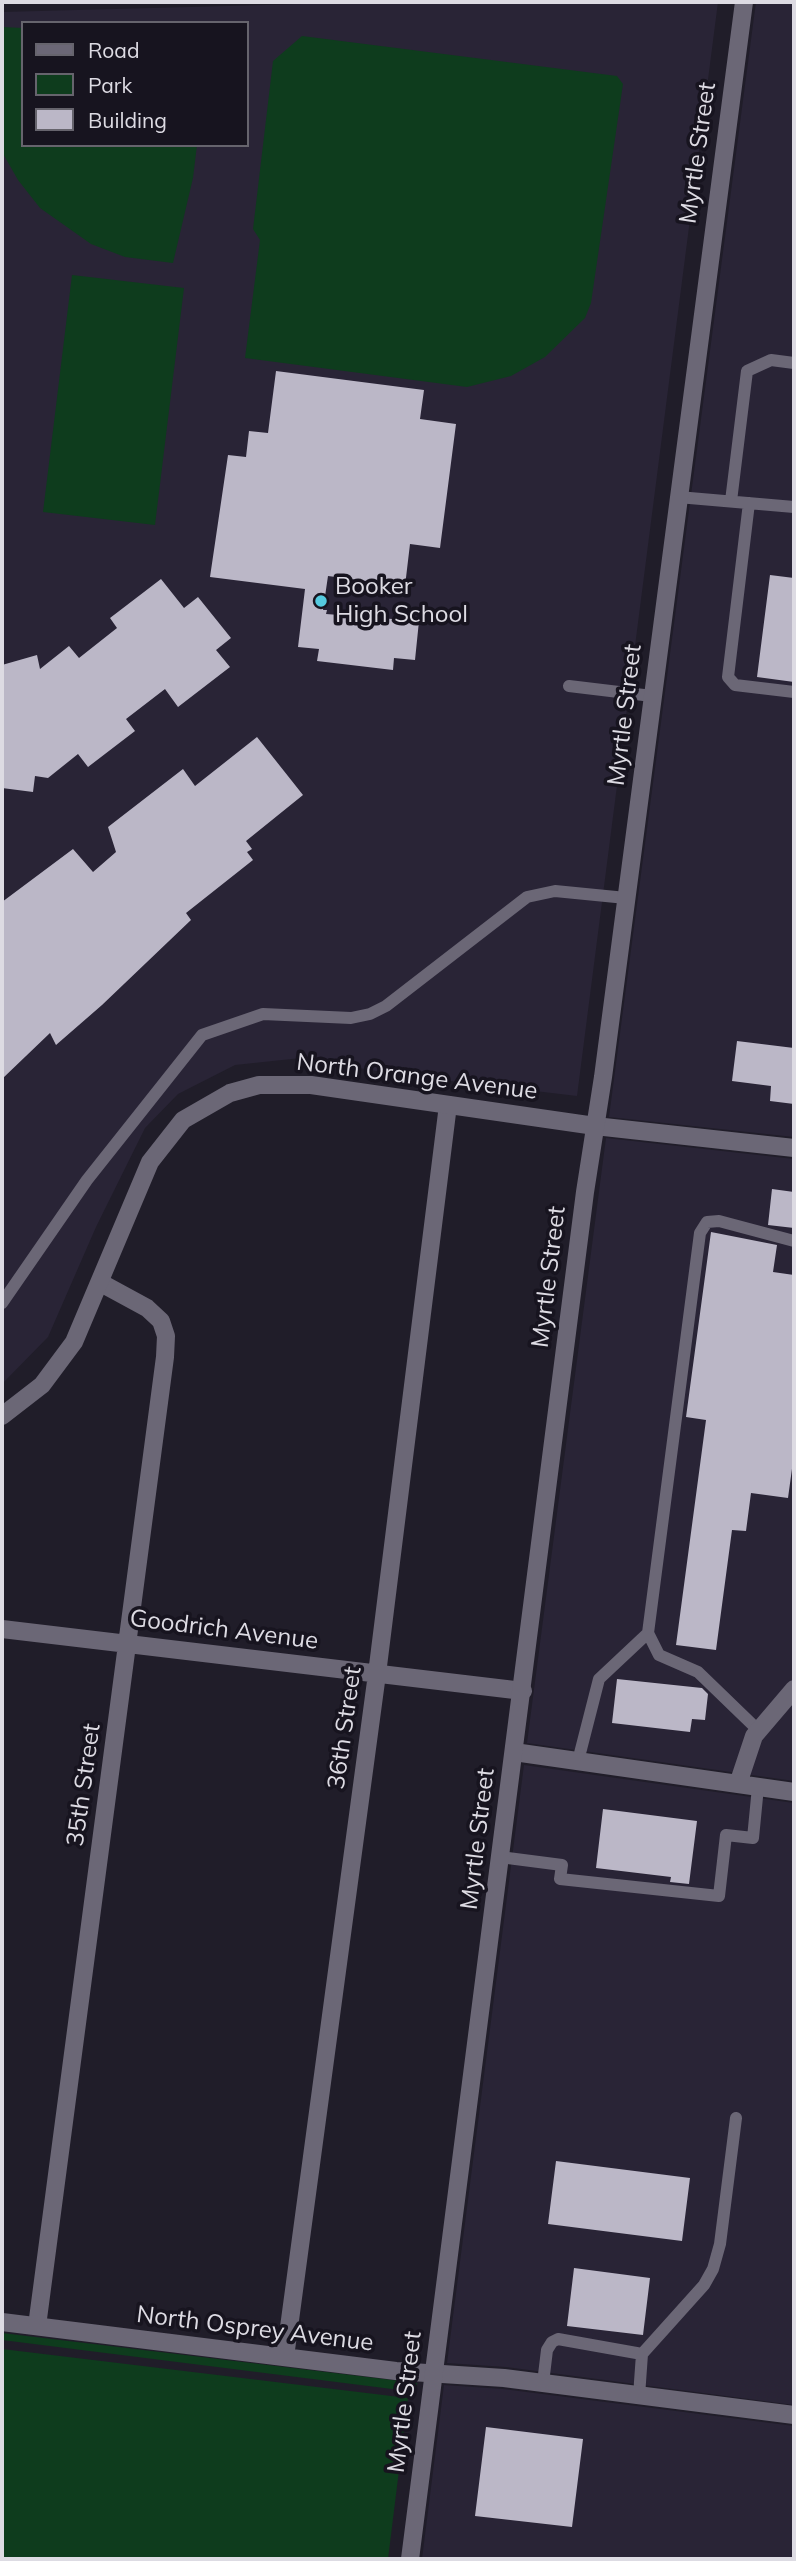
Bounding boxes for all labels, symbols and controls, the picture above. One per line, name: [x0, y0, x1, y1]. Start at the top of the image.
legend: [21, 21, 248, 147]
text: Road: [88, 37, 139, 63]
text: Park: [88, 72, 132, 98]
street label: Myrtle Street: [674, 80, 722, 226]
text: Building: [88, 107, 167, 133]
place label: Booker High School: [335, 573, 468, 629]
marker: Booker High School: [313, 593, 329, 609]
street label: Myrtle Street: [602, 643, 648, 787]
street label: North Orange Avenue: [295, 1048, 539, 1106]
street label: Myrtle Street: [526, 1205, 572, 1349]
street label: Goodrich Avenue: [128, 1604, 320, 1656]
street label: 36th Street: [322, 1665, 368, 1791]
street label: 35th Street: [61, 1722, 107, 1848]
street label: Myrtle Street: [455, 1767, 501, 1911]
street label: North Osprey Avenue: [135, 2300, 375, 2358]
street label: Myrtle Street: [382, 2330, 428, 2474]

